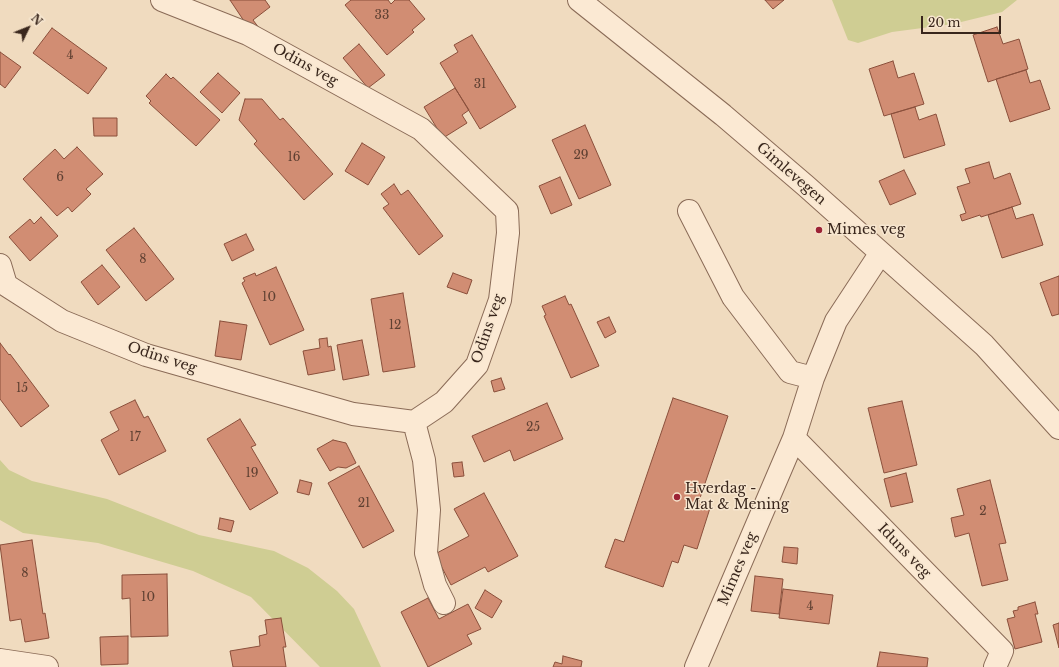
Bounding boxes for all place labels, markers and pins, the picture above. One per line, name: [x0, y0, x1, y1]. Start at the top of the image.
place label: Mimes veg: [827, 222, 905, 238]
marker: Mimes veg: [814, 225, 824, 235]
place label: Hverdag - Mat & Mening: [685, 481, 789, 514]
marker: Hverdag - Mat & Mening: [672, 492, 682, 502]

